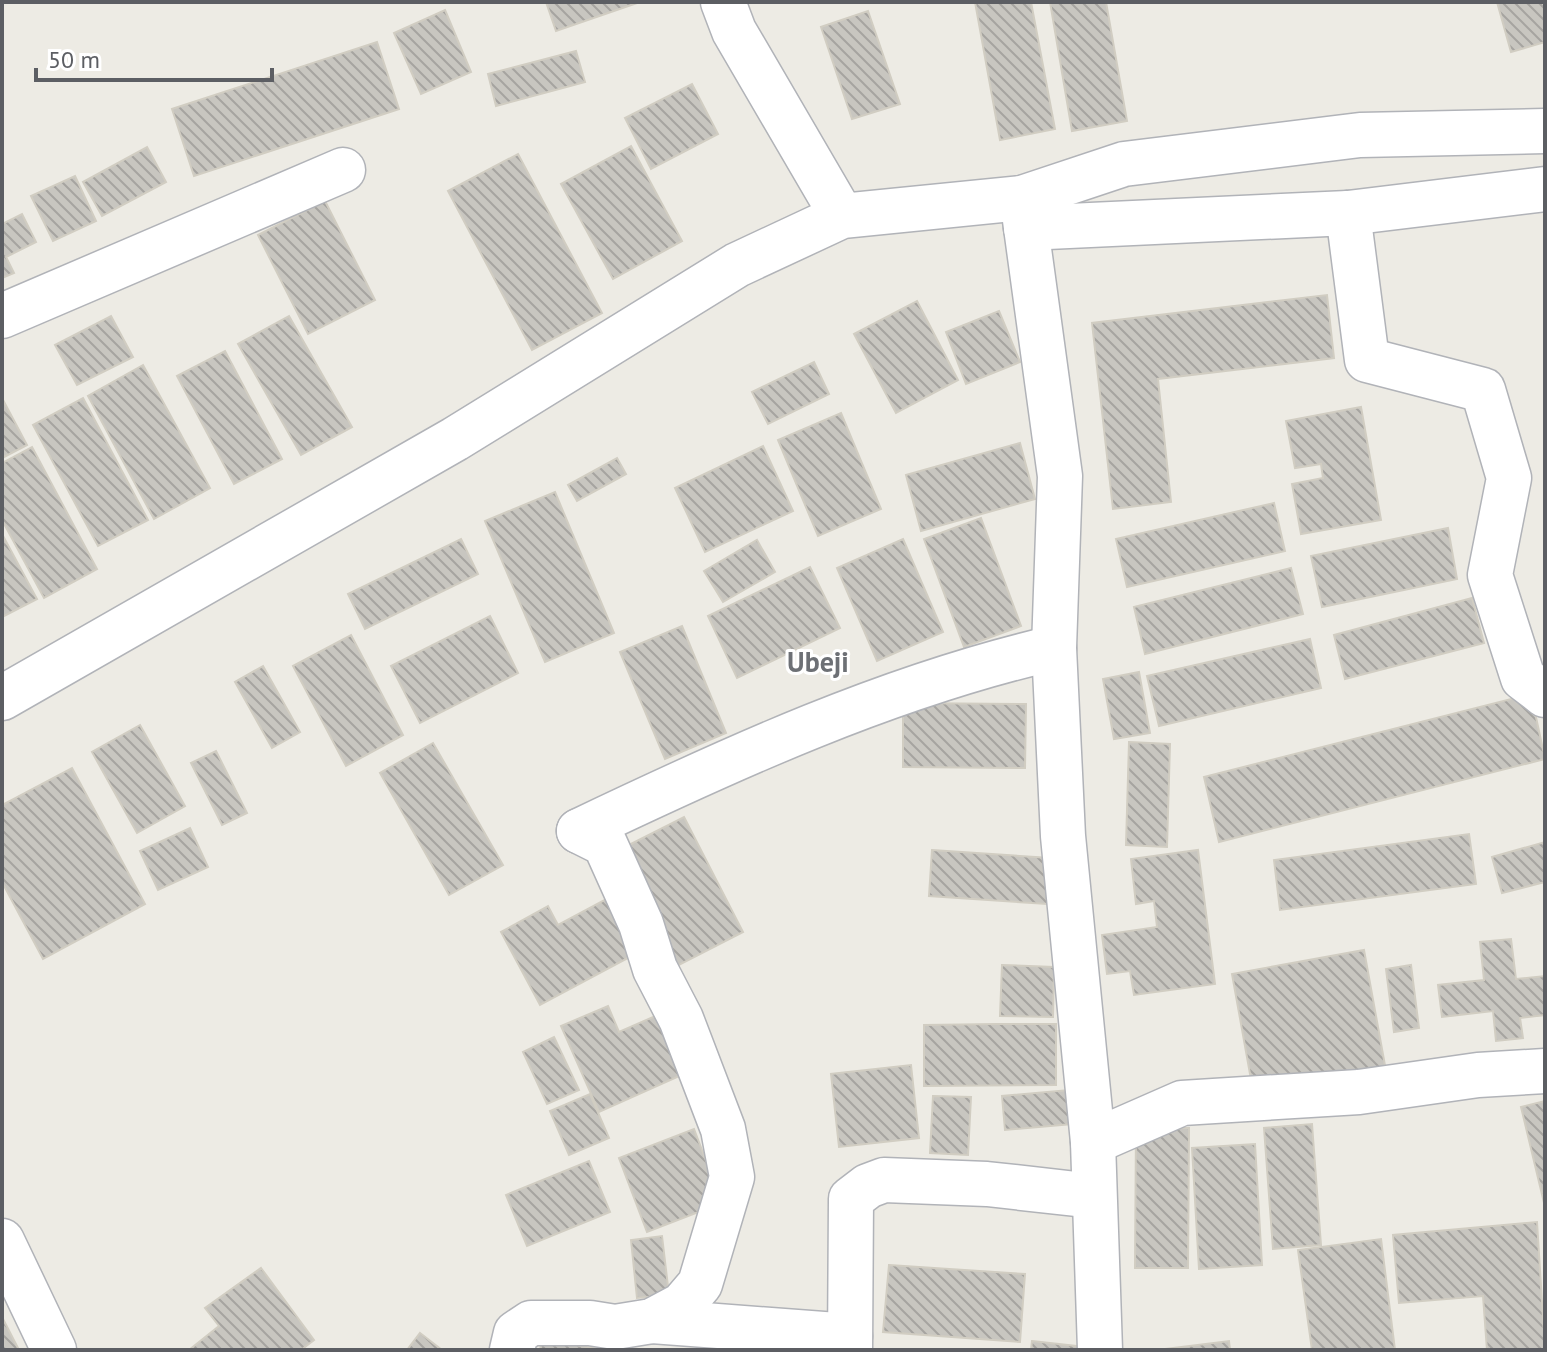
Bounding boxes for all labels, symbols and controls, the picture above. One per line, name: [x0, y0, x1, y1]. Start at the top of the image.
scale bar: [36, 32, 272, 82]
text: 50 m: [48, 44, 100, 75]
district label: Ubeji: [787, 643, 849, 680]

